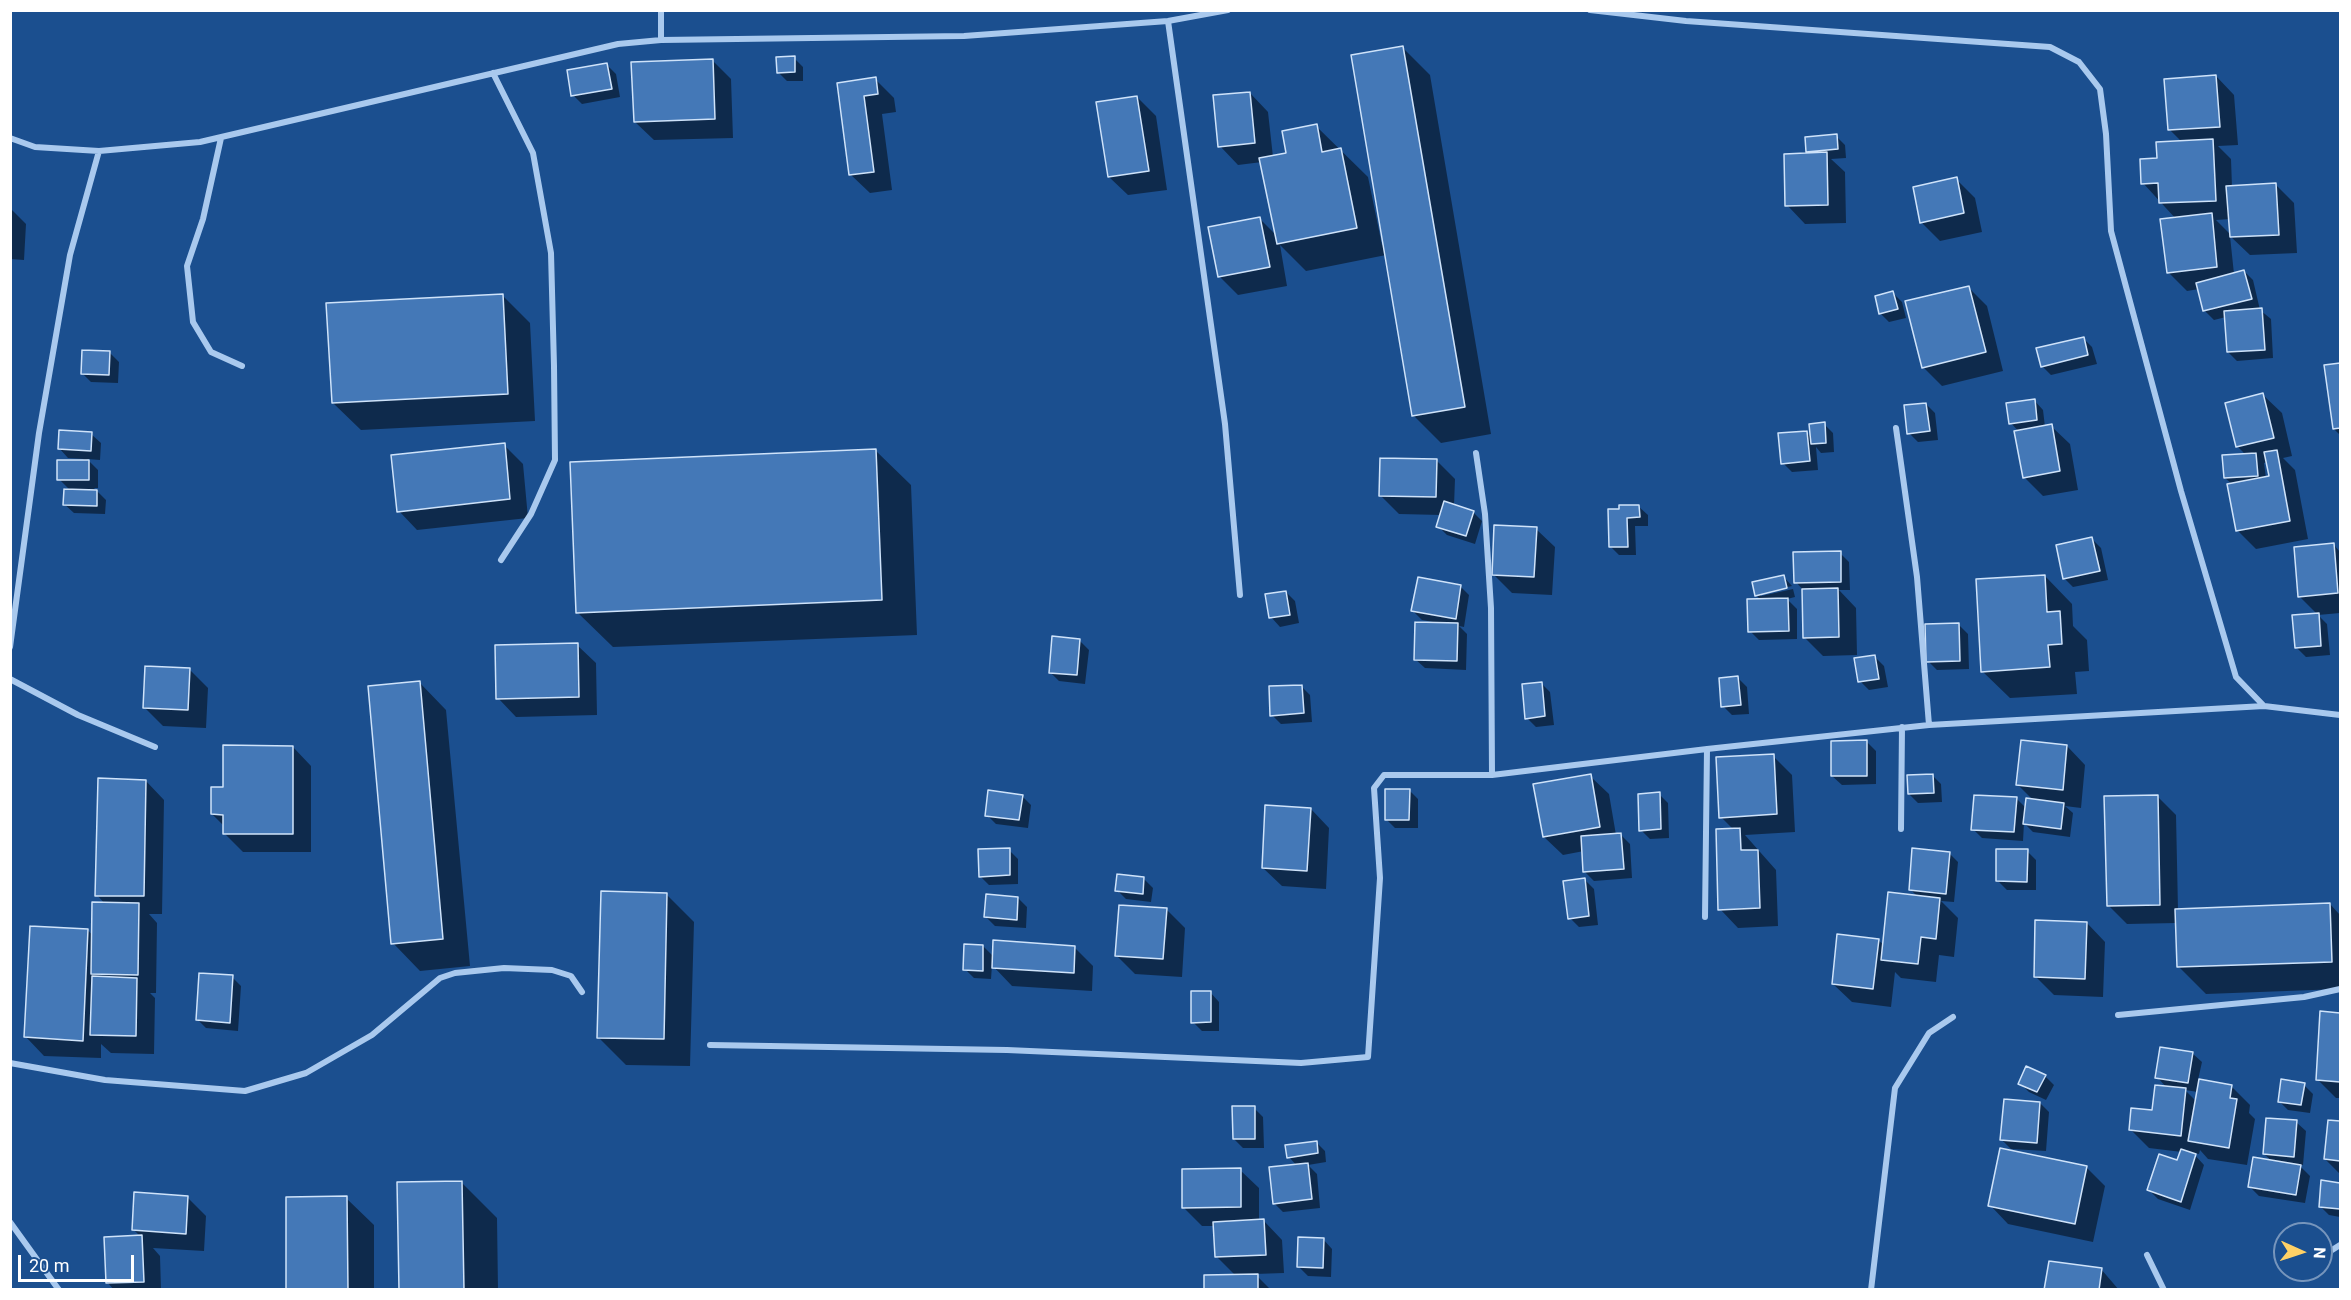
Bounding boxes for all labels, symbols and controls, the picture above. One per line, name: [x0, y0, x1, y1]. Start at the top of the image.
north arrow: [2273, 1222, 2333, 1282]
scale bar: [21, 1243, 136, 1281]
text: N: [2310, 1247, 2329, 1259]
text: 20 m: [29, 1255, 69, 1276]

